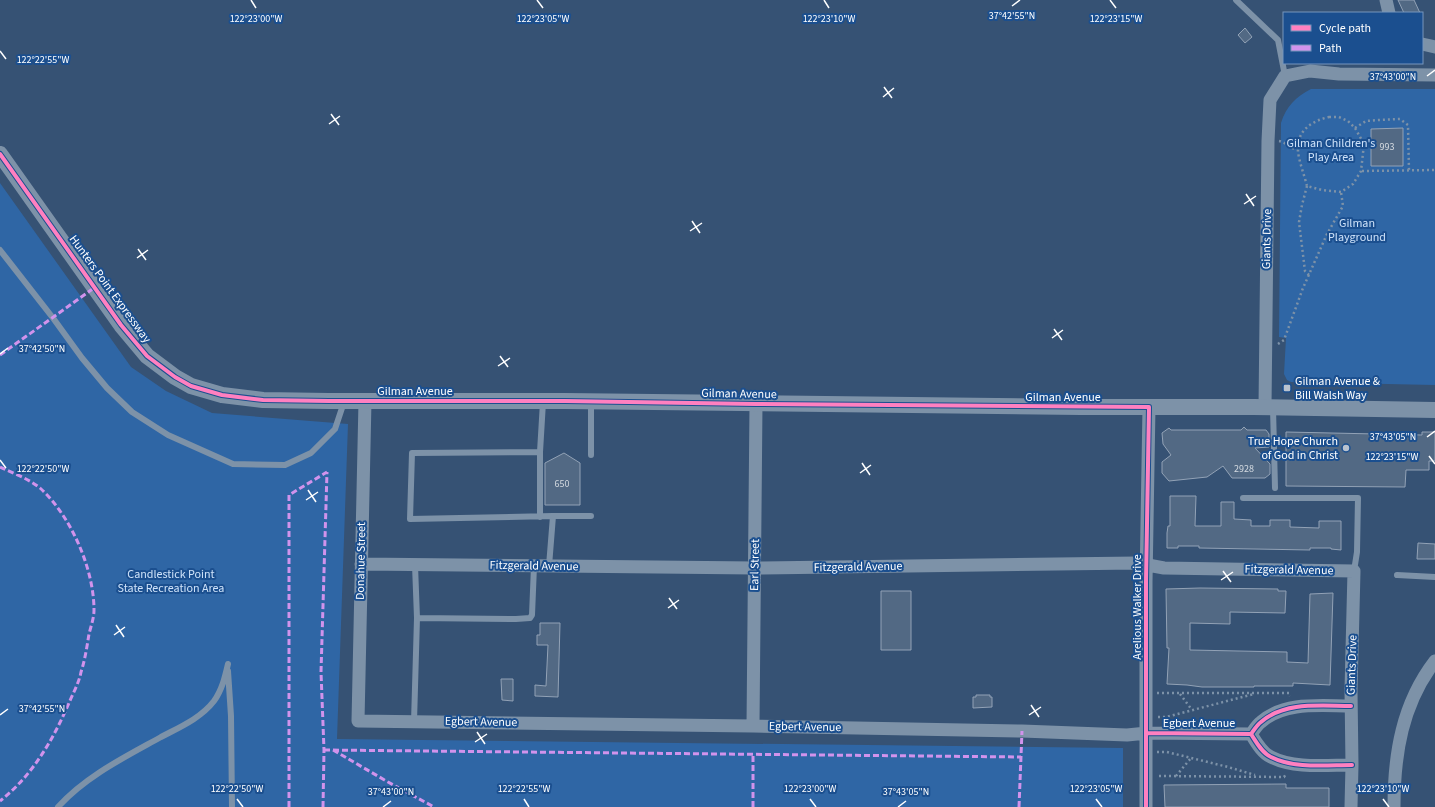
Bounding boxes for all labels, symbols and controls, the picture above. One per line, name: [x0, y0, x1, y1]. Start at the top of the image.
text: 37°42'55"N: [989, 9, 1035, 23]
text: 122°23'00"W: [230, 12, 282, 26]
text: 122°23'05"W: [517, 12, 569, 26]
text: 122°23'10"W: [803, 12, 855, 26]
text: 122°23'15"W: [1090, 12, 1142, 26]
legend: [1283, 12, 1423, 64]
text: Cycle path: [1319, 20, 1371, 37]
text: Path: [1319, 40, 1342, 57]
text: 122°22'55"W: [17, 53, 69, 67]
text: 37°43'00"N: [1370, 70, 1416, 84]
park label: Gilman Children's Play Area: [1287, 135, 1375, 166]
house number: 993: [1380, 140, 1394, 154]
street label: Giants Drive: [1258, 209, 1276, 269]
park label: Gilman Playground: [1328, 215, 1386, 246]
street label: Hunters Point Expressway: [65, 232, 155, 347]
text: 37°42'50"N: [19, 342, 65, 356]
place label: Gilman Avenue & Bill Walsh Way: [1295, 373, 1381, 404]
street label: Gilman Avenue: [377, 383, 453, 400]
marker: Gilman Avenue & Bill Walsh Way: [1282, 383, 1292, 393]
street label: Gilman Avenue: [701, 385, 777, 403]
street label: Gilman Avenue: [1025, 389, 1101, 406]
text: 37°43'05"N: [1370, 430, 1416, 444]
place label: True Hope Church of God in Christ: [1248, 433, 1338, 464]
marker: True Hope Church of God in Christ: [1341, 443, 1351, 453]
text: 122°23'15"W: [1366, 450, 1418, 464]
text: 122°22'50"W: [17, 462, 69, 476]
house number: 2928: [1234, 462, 1254, 476]
house number: 650: [555, 477, 569, 491]
street label: Donahue Street: [352, 522, 370, 600]
street label: Earl Street: [746, 539, 764, 591]
street label: Arelious Walker Drive: [1129, 554, 1146, 660]
street label: Fitzgerald Avenue: [489, 557, 579, 575]
street label: Fitzgerald Avenue: [813, 558, 903, 576]
street label: Fitzgerald Avenue: [1244, 561, 1334, 579]
park label: Candlestick Point State Recreation Area: [118, 566, 224, 597]
street label: Giants Drive: [1342, 635, 1362, 695]
text: 37°42'55"N: [19, 702, 65, 716]
street label: Egbert Avenue: [445, 713, 517, 731]
street label: Egbert Avenue: [1163, 715, 1235, 732]
street label: Egbert Avenue: [769, 718, 841, 736]
text: 122°22'50"W: [211, 782, 263, 796]
text: 122°22'55"W: [498, 782, 550, 796]
text: 122°23'00"W: [784, 782, 836, 796]
text: 122°23'05"W: [1070, 782, 1122, 796]
text: 122°23'10"W: [1357, 782, 1409, 796]
text: 37°43'00"N: [368, 785, 414, 799]
text: 37°43'05"N: [883, 785, 929, 799]

